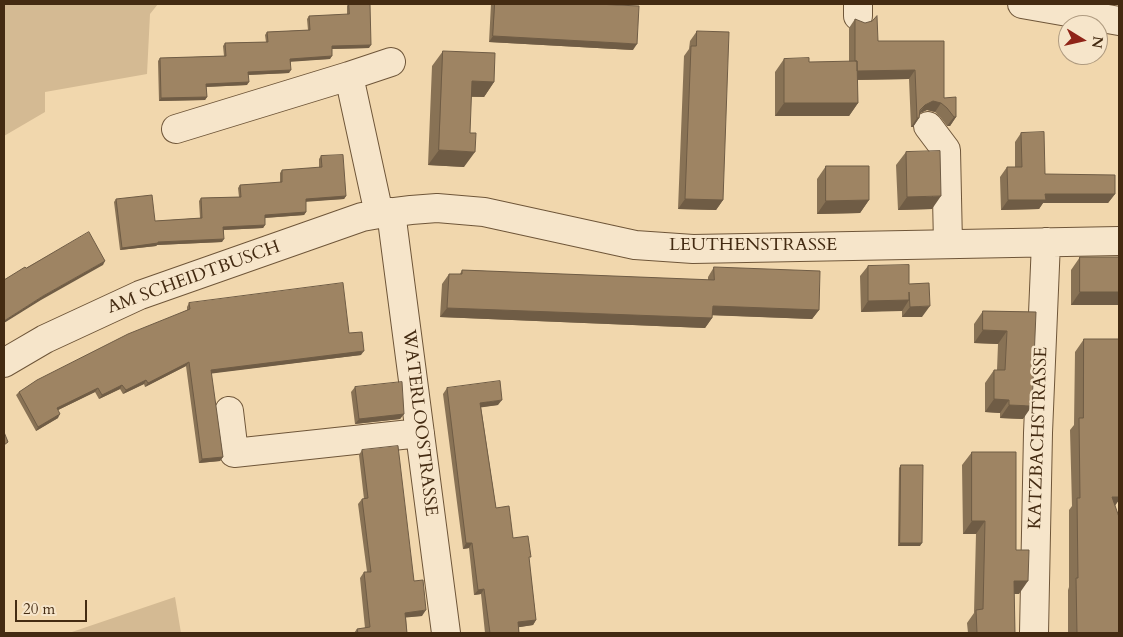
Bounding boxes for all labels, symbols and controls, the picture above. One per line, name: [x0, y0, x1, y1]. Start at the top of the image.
north arrow: [1058, 15, 1108, 65]
text: N: [1087, 35, 1108, 50]
street label: LEUTHENSTRASSE: [669, 235, 837, 257]
street label: AM SCHEIDTBUSCH: [105, 237, 283, 319]
street label: WATERLOOSTRASSE: [397, 328, 441, 518]
street label: KATZBACHSTRASSE: [1025, 346, 1053, 530]
scale bar: [18, 590, 90, 622]
text: 20 m: [23, 599, 55, 619]

